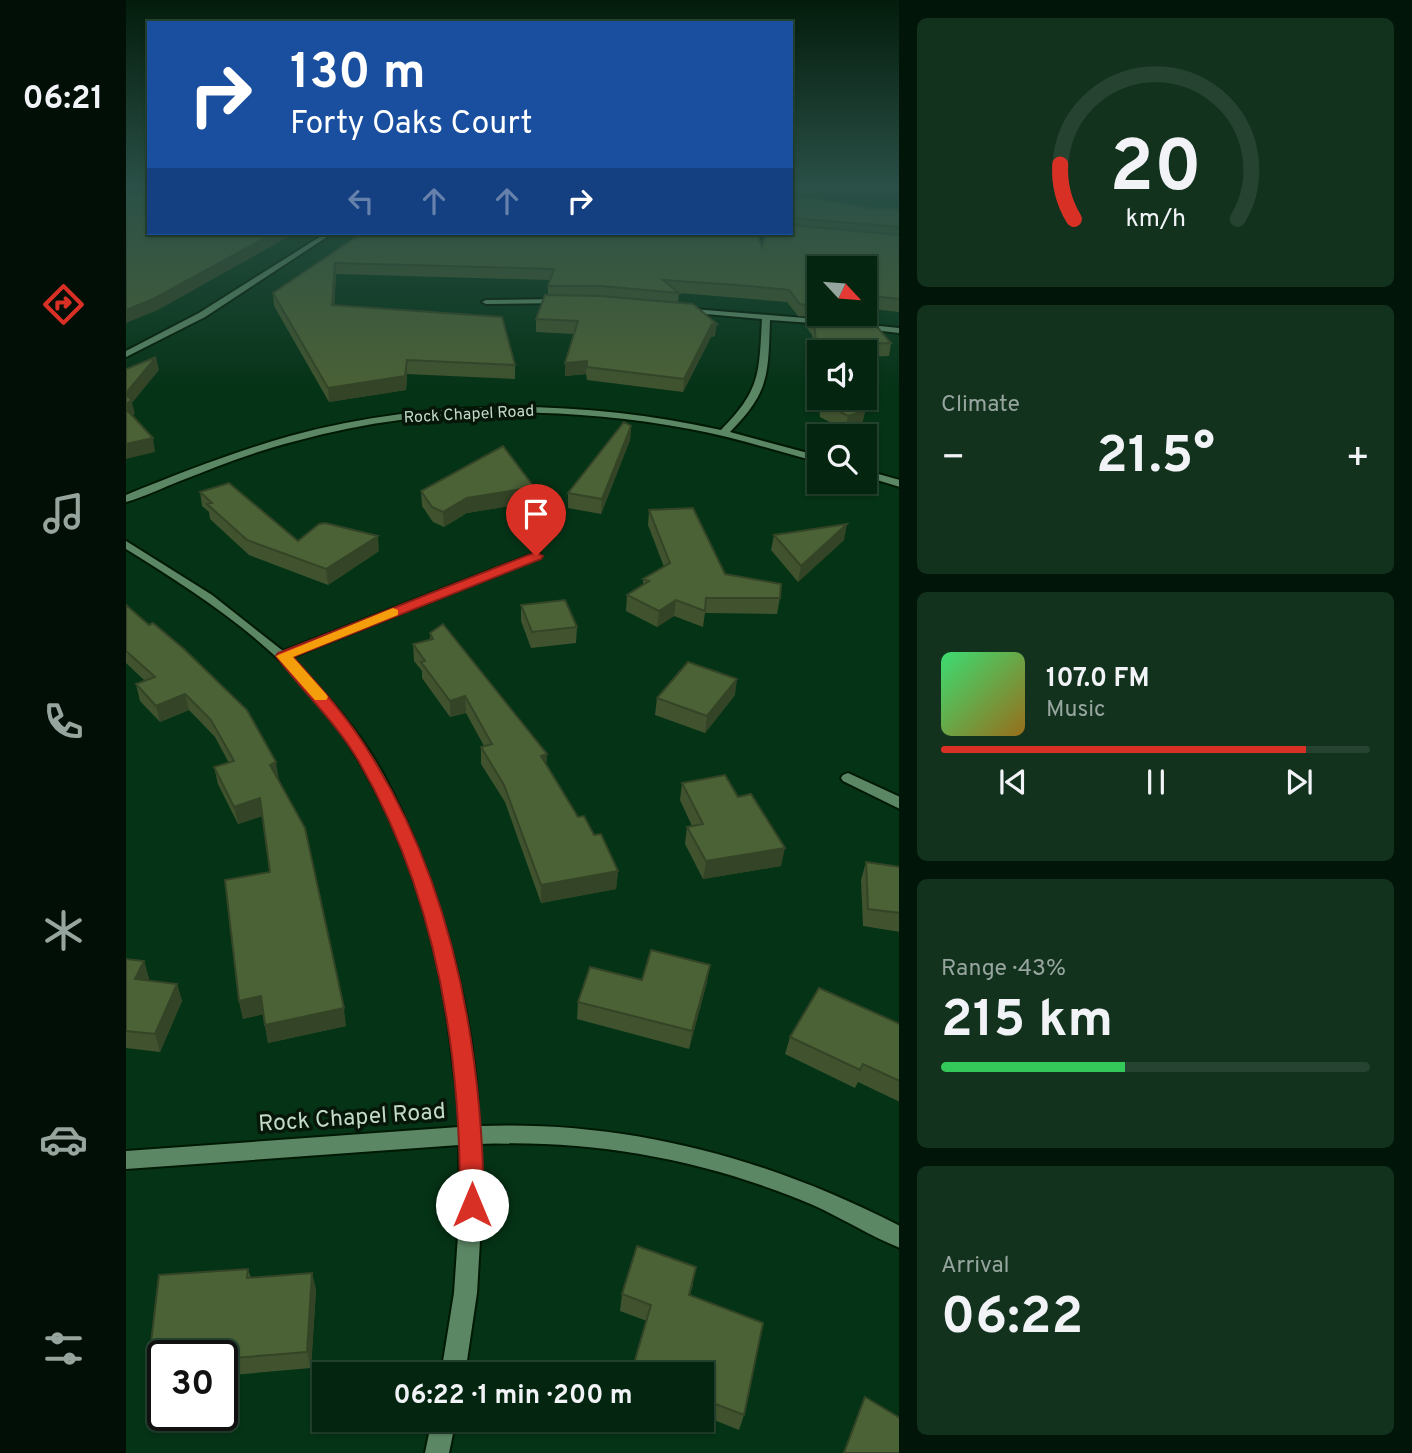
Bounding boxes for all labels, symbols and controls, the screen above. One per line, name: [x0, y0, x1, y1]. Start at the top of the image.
text: 130 m: [290, 44, 426, 106]
icon: right: [175, 49, 266, 140]
text: 06:21: [23, 80, 103, 120]
text: Forty Oaks Court: [290, 105, 533, 145]
text: 20: [1109, 125, 1202, 217]
icon: left: [342, 182, 380, 220]
icon: ahead: [415, 182, 453, 220]
icon: ahead: [488, 182, 526, 220]
icon: right: [561, 182, 599, 220]
text: km/h: [1125, 203, 1186, 235]
north arrow: [807, 256, 877, 326]
map controls: [807, 256, 877, 494]
icon: directions: [39, 280, 88, 329]
button: sound: [807, 340, 877, 410]
text: Climate: [941, 391, 1020, 420]
street label: Rock Chapel Road: [403, 402, 535, 428]
button: search: [807, 424, 877, 494]
text: 21.5°: [1096, 425, 1215, 491]
text: −: [941, 435, 966, 484]
text: +: [1345, 435, 1370, 484]
pin: [506, 484, 566, 556]
icon: music: [39, 489, 88, 538]
icon: arrive: [517, 495, 555, 533]
text: 107.0 FM: [1046, 663, 1150, 696]
text: Music: [1046, 696, 1106, 725]
icon: phone: [39, 697, 88, 746]
icon: previous: [994, 763, 1032, 801]
icon: pause: [1137, 763, 1175, 801]
icon: next: [1280, 763, 1318, 801]
icon: climate: [39, 906, 88, 955]
text: Range · 43%: [941, 955, 1066, 984]
text: 215 km: [941, 989, 1113, 1055]
street label: Rock Chapel Road: [257, 1098, 447, 1140]
icon: car: [39, 1115, 88, 1164]
position arrow: [435, 1168, 509, 1242]
text: Arrival: [941, 1252, 1010, 1281]
text: 06:22: [941, 1286, 1083, 1352]
icon: filters: [39, 1324, 88, 1373]
speed limit sign: 30: [147, 1340, 238, 1431]
text: 06:22 · 1 min · 200 m: [393, 1380, 633, 1413]

